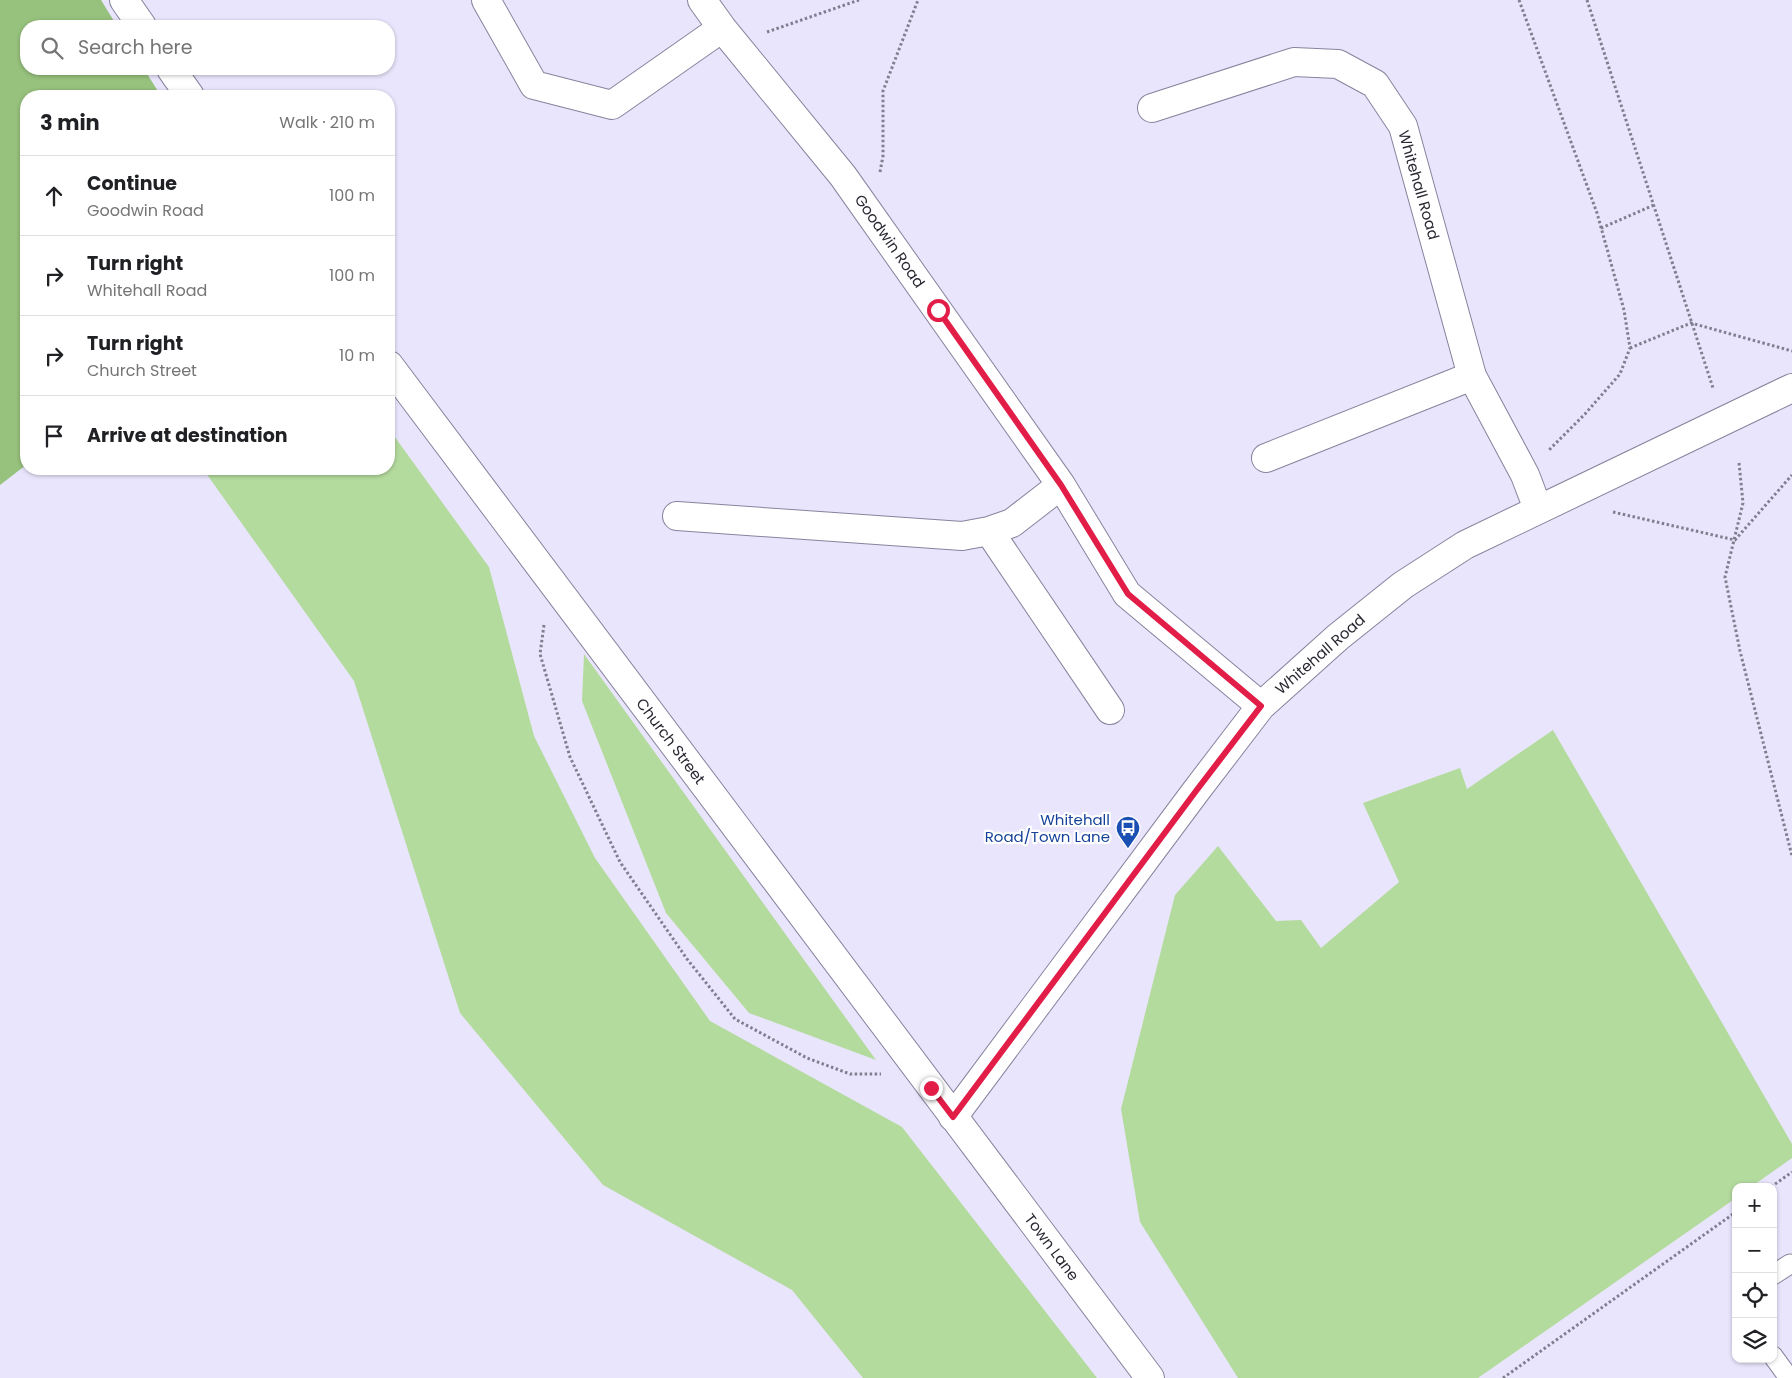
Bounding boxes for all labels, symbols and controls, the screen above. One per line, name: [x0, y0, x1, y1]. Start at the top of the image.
search box: [20, 20, 395, 75]
icon: search: [38, 34, 66, 62]
text: Search here: [78, 34, 192, 61]
text: 3 min: [40, 108, 100, 137]
text: Walk · 210 m: [279, 111, 375, 134]
street label: Whitehall Road: [1393, 128, 1445, 242]
text: Continue: [87, 170, 177, 197]
icon: ahead: [40, 182, 68, 210]
text: 100 m: [329, 184, 375, 207]
street label: Goodwin Road: [850, 190, 930, 292]
text: Goodwin Road: [87, 199, 204, 222]
text: Turn right: [87, 250, 183, 277]
icon: right: [40, 262, 68, 290]
text: 100 m: [329, 264, 375, 287]
text: Whitehall Road: [87, 279, 207, 302]
route start: [927, 299, 950, 322]
text: Turn right: [87, 330, 183, 357]
icon: right: [40, 342, 68, 370]
text: 10 m: [339, 344, 375, 367]
text: Church Street: [87, 359, 197, 382]
icon: arrive: [40, 422, 68, 450]
text: Arrive at destination: [87, 422, 288, 449]
street label: Whitehall Road: [1271, 609, 1369, 699]
street label: Church Street: [632, 694, 710, 788]
place label: Whitehall Road/Town Lane: [985, 809, 1110, 847]
bus stop icon: Whitehall Road/Town Lane: [1115, 815, 1141, 849]
route end: [920, 1077, 943, 1100]
map controls: [1732, 1183, 1777, 1363]
button: +: [1732, 1183, 1777, 1228]
street label: Town Lane: [1020, 1209, 1084, 1285]
button: −: [1732, 1228, 1777, 1273]
button: locate: [1732, 1273, 1777, 1318]
button: layers: [1732, 1318, 1777, 1363]

